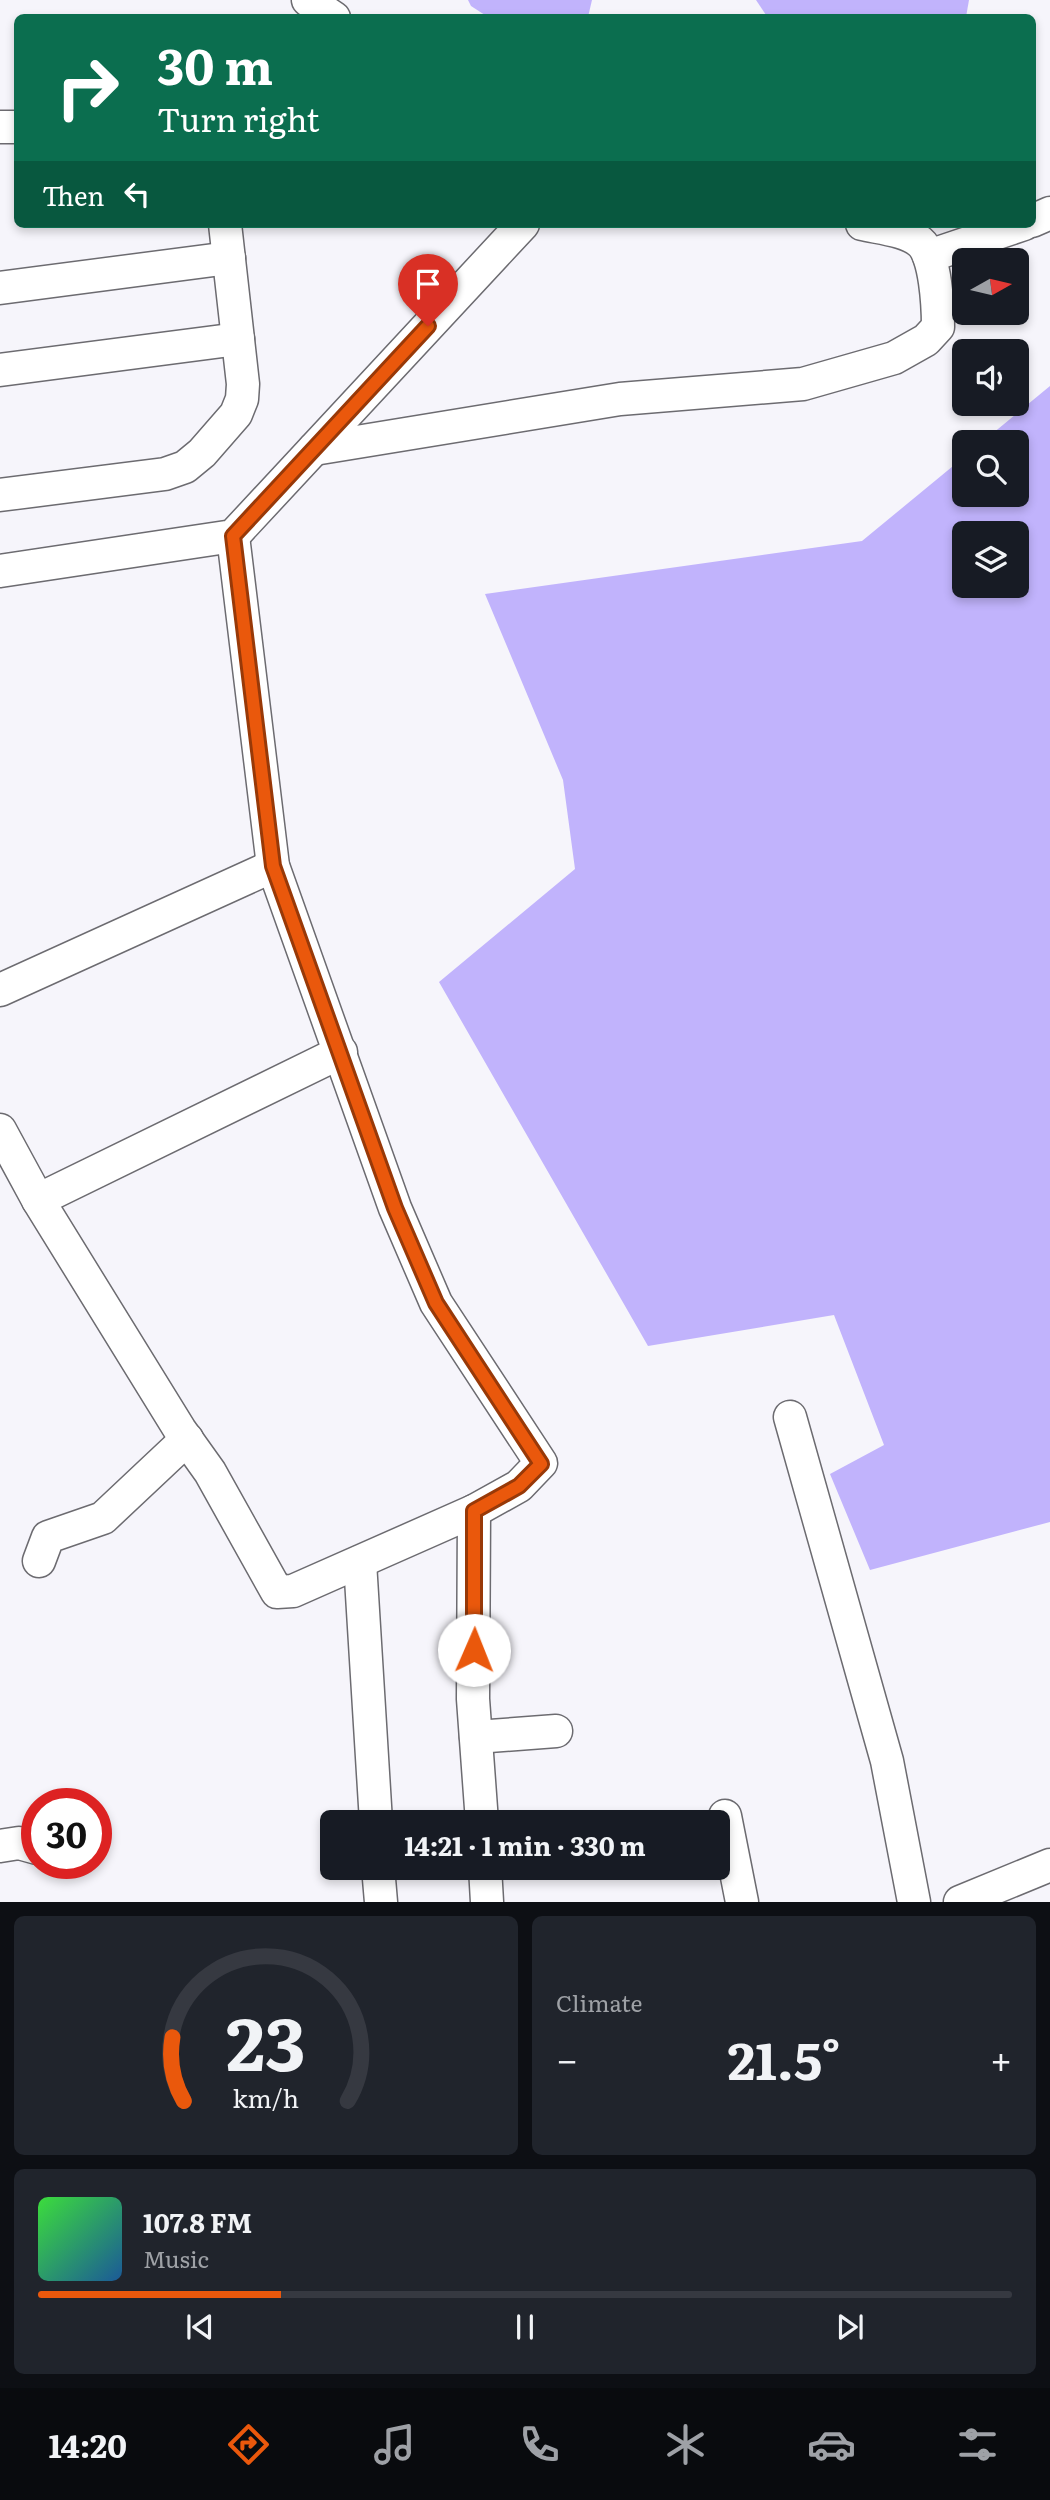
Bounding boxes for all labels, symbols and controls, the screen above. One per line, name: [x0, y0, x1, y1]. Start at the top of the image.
text: 30 m: [157, 27, 273, 100]
icon: right: [42, 42, 133, 133]
text: Turn right: [157, 94, 319, 142]
text: Then: [42, 175, 104, 214]
icon: left: [118, 175, 156, 213]
north arrow: [952, 248, 1029, 326]
map controls: [952, 248, 1029, 598]
pin: [398, 254, 458, 326]
icon: arrive: [409, 265, 447, 303]
button: sound: [952, 339, 1029, 416]
button: search: [952, 430, 1029, 507]
button: layers: [952, 521, 1029, 598]
position arrow: [437, 1613, 511, 1687]
speed limit sign: 30: [21, 1788, 112, 1879]
text: 14:21 · 1 min · 330 m: [404, 1825, 646, 1864]
text: Climate: [556, 1985, 642, 2019]
text: 23: [226, 1986, 306, 2094]
text: 21.5°: [727, 2019, 841, 2096]
text: −: [556, 2029, 578, 2086]
text: +: [990, 2029, 1012, 2086]
text: km/h: [233, 2079, 299, 2116]
text: 107.8 FM: [143, 2202, 252, 2241]
text: Music: [143, 2241, 209, 2275]
icon: previous: [181, 2308, 219, 2346]
icon: pause: [506, 2308, 544, 2346]
icon: next: [831, 2308, 869, 2346]
text: 14:20: [48, 2420, 127, 2468]
icon: directions: [224, 2420, 273, 2469]
icon: music: [370, 2420, 419, 2469]
icon: phone: [515, 2420, 564, 2469]
icon: climate: [661, 2420, 710, 2469]
icon: car: [807, 2420, 856, 2469]
icon: filters: [953, 2420, 1002, 2469]

